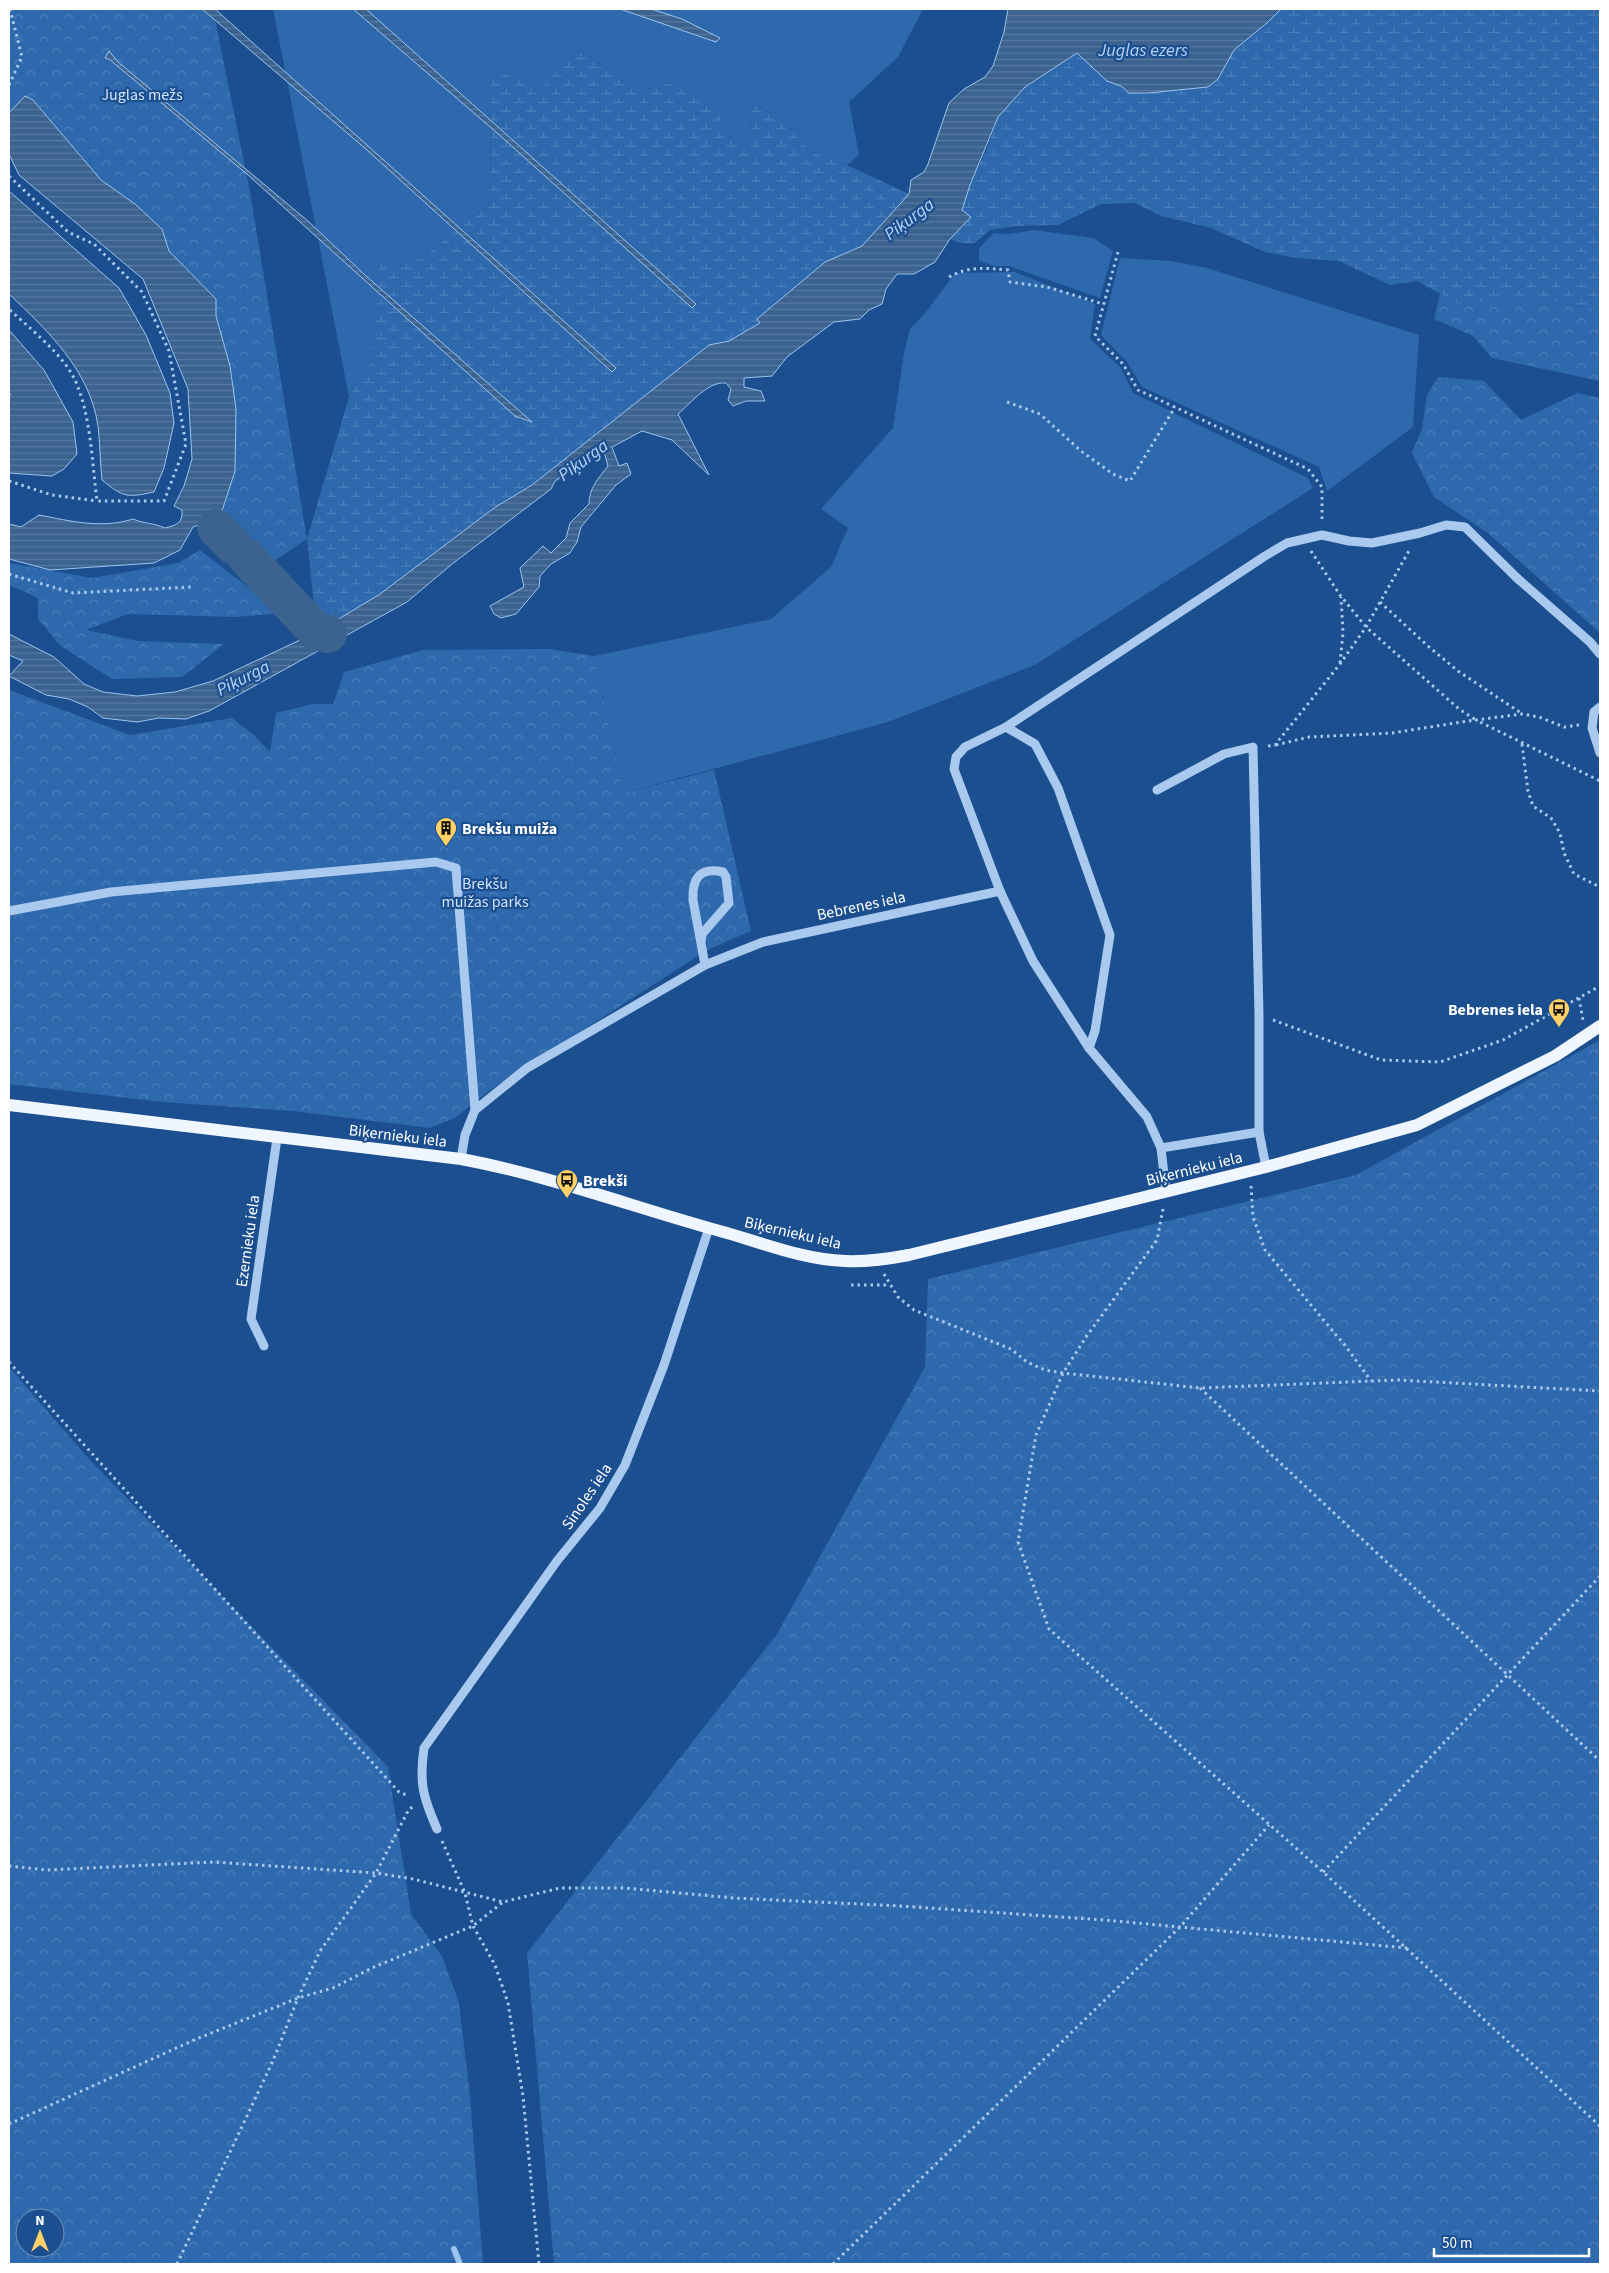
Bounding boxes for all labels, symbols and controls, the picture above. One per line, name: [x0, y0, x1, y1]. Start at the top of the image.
water label: Juglas ezers: [1097, 38, 1188, 63]
park label: Juglas mežs: [101, 84, 183, 106]
water label: Piķurga: [879, 192, 940, 247]
water label: Piķurga: [553, 433, 614, 487]
water label: Piķurga: [212, 654, 275, 703]
building icon: Brekšu muiža: [434, 816, 458, 847]
place label: Brekšu muiža: [462, 818, 557, 840]
park label: Brekšu muižas parks: [441, 873, 529, 913]
street label: Bebrenes iela: [815, 886, 908, 926]
bus stop icon: Bebrenes iela: [1547, 997, 1571, 1028]
place label: Bebrenes iela: [1448, 999, 1543, 1021]
street label: Biķernieku iela: [348, 1119, 448, 1153]
street label: Biķernieku iela: [1144, 1146, 1245, 1192]
bus stop icon: Brekši: [555, 1168, 579, 1199]
place label: Brekši: [583, 1170, 627, 1192]
street label: Ezernieku iela: [231, 1194, 265, 1289]
street label: Biķernieku iela: [742, 1211, 843, 1255]
street label: Sinoles iela: [557, 1459, 617, 1534]
north arrow: [15, 2208, 65, 2258]
text: N: [35, 2211, 45, 2231]
scale bar: [1434, 2226, 1589, 2258]
text: 50 m: [1442, 2233, 1472, 2254]

